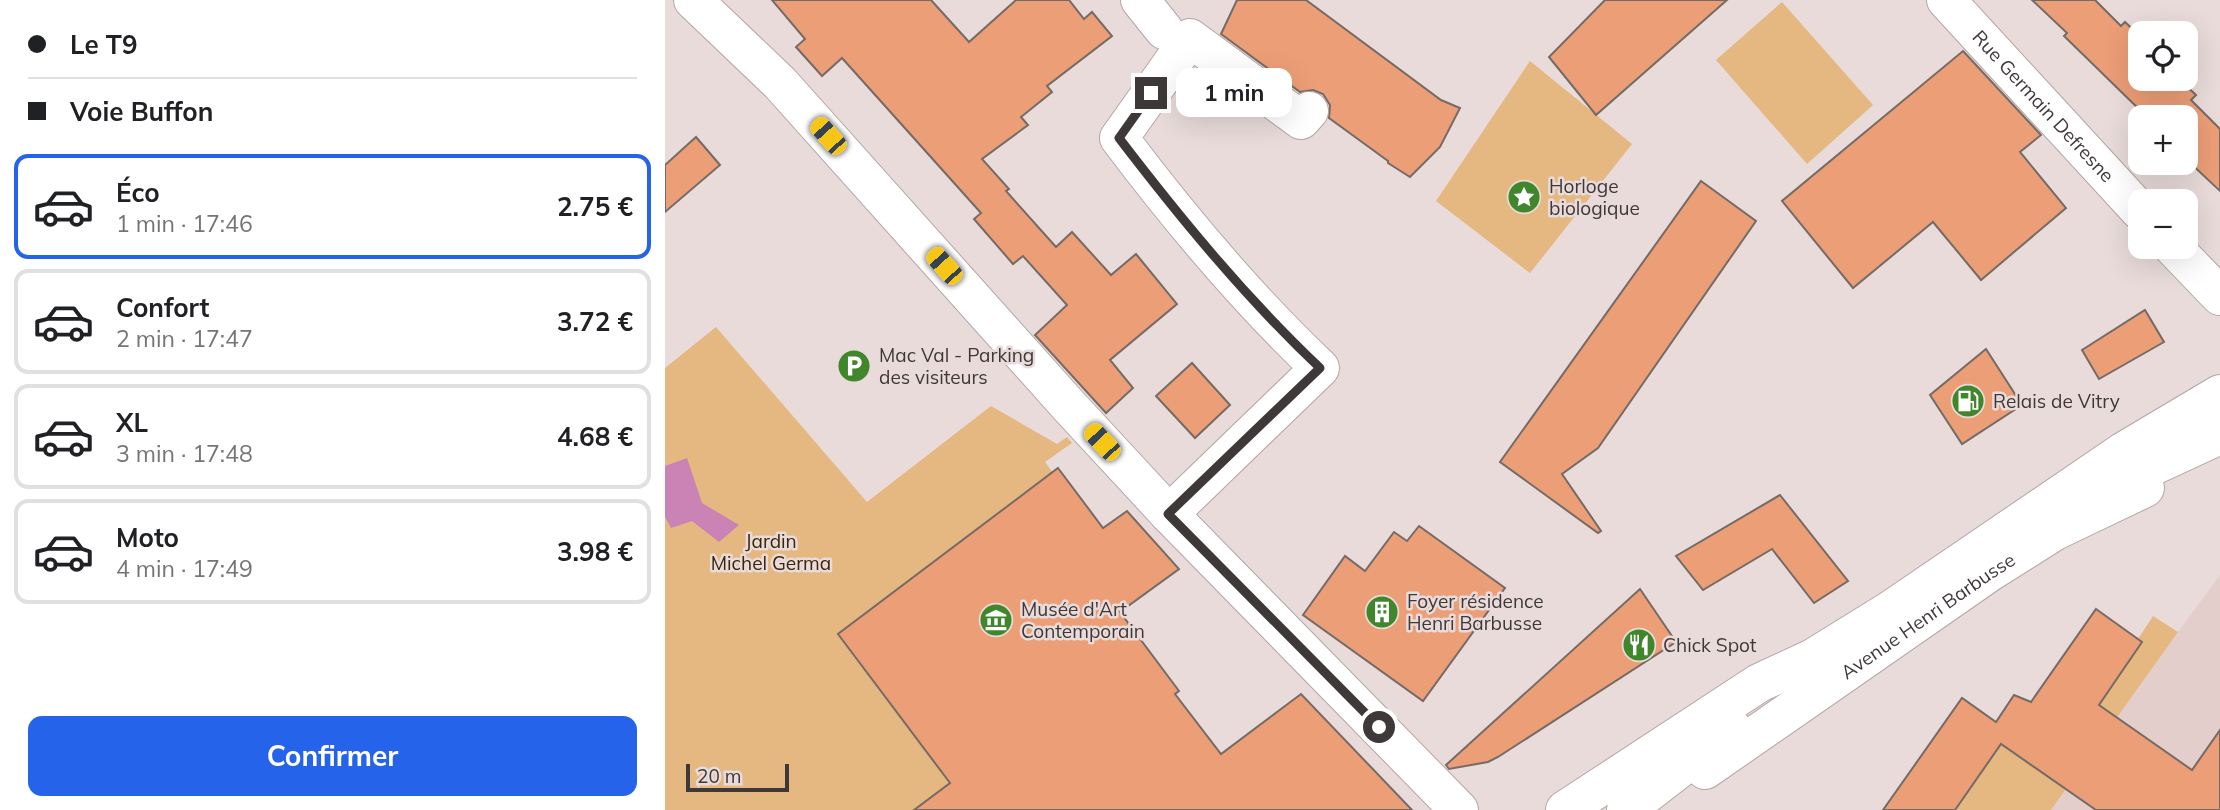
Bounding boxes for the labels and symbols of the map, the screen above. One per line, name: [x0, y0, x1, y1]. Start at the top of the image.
street label: Rue Germain Defresne: [1968, 25, 2119, 187]
callout: 1 min: [1175, 68, 1291, 118]
route end: [1135, 77, 1167, 109]
car: [807, 113, 850, 159]
place label: Horloge biologique: [1549, 174, 1640, 220]
place icon: Horloge biologique: [1505, 178, 1543, 216]
car: [923, 243, 966, 289]
place label: Mac Val - Parking des visiteurs: [879, 343, 1034, 389]
parking icon: Mac Val - Parking des visiteurs: [835, 347, 873, 385]
fuel station icon: Relais de Vitry: [1949, 382, 1987, 420]
place label: Relais de Vitry: [1993, 389, 2120, 413]
car: [1080, 419, 1125, 465]
park label: Jardin Michel Germa: [711, 529, 831, 575]
street label: Avenue Henri Barbusse: [1836, 547, 2019, 684]
place label: Foyer résidence Henri Barbusse: [1407, 589, 1544, 635]
building icon: Foyer résidence Henri Barbusse: [1363, 593, 1401, 631]
place label: Musée d'Art Contemporain: [1021, 597, 1145, 643]
museum icon: Musée d'Art Contemporain: [977, 601, 1015, 639]
restaurant icon: Chick Spot: [1620, 626, 1658, 664]
place label: Chick Spot: [1663, 633, 1757, 657]
route start: [1363, 711, 1395, 743]
scale bar: [686, 761, 789, 793]

